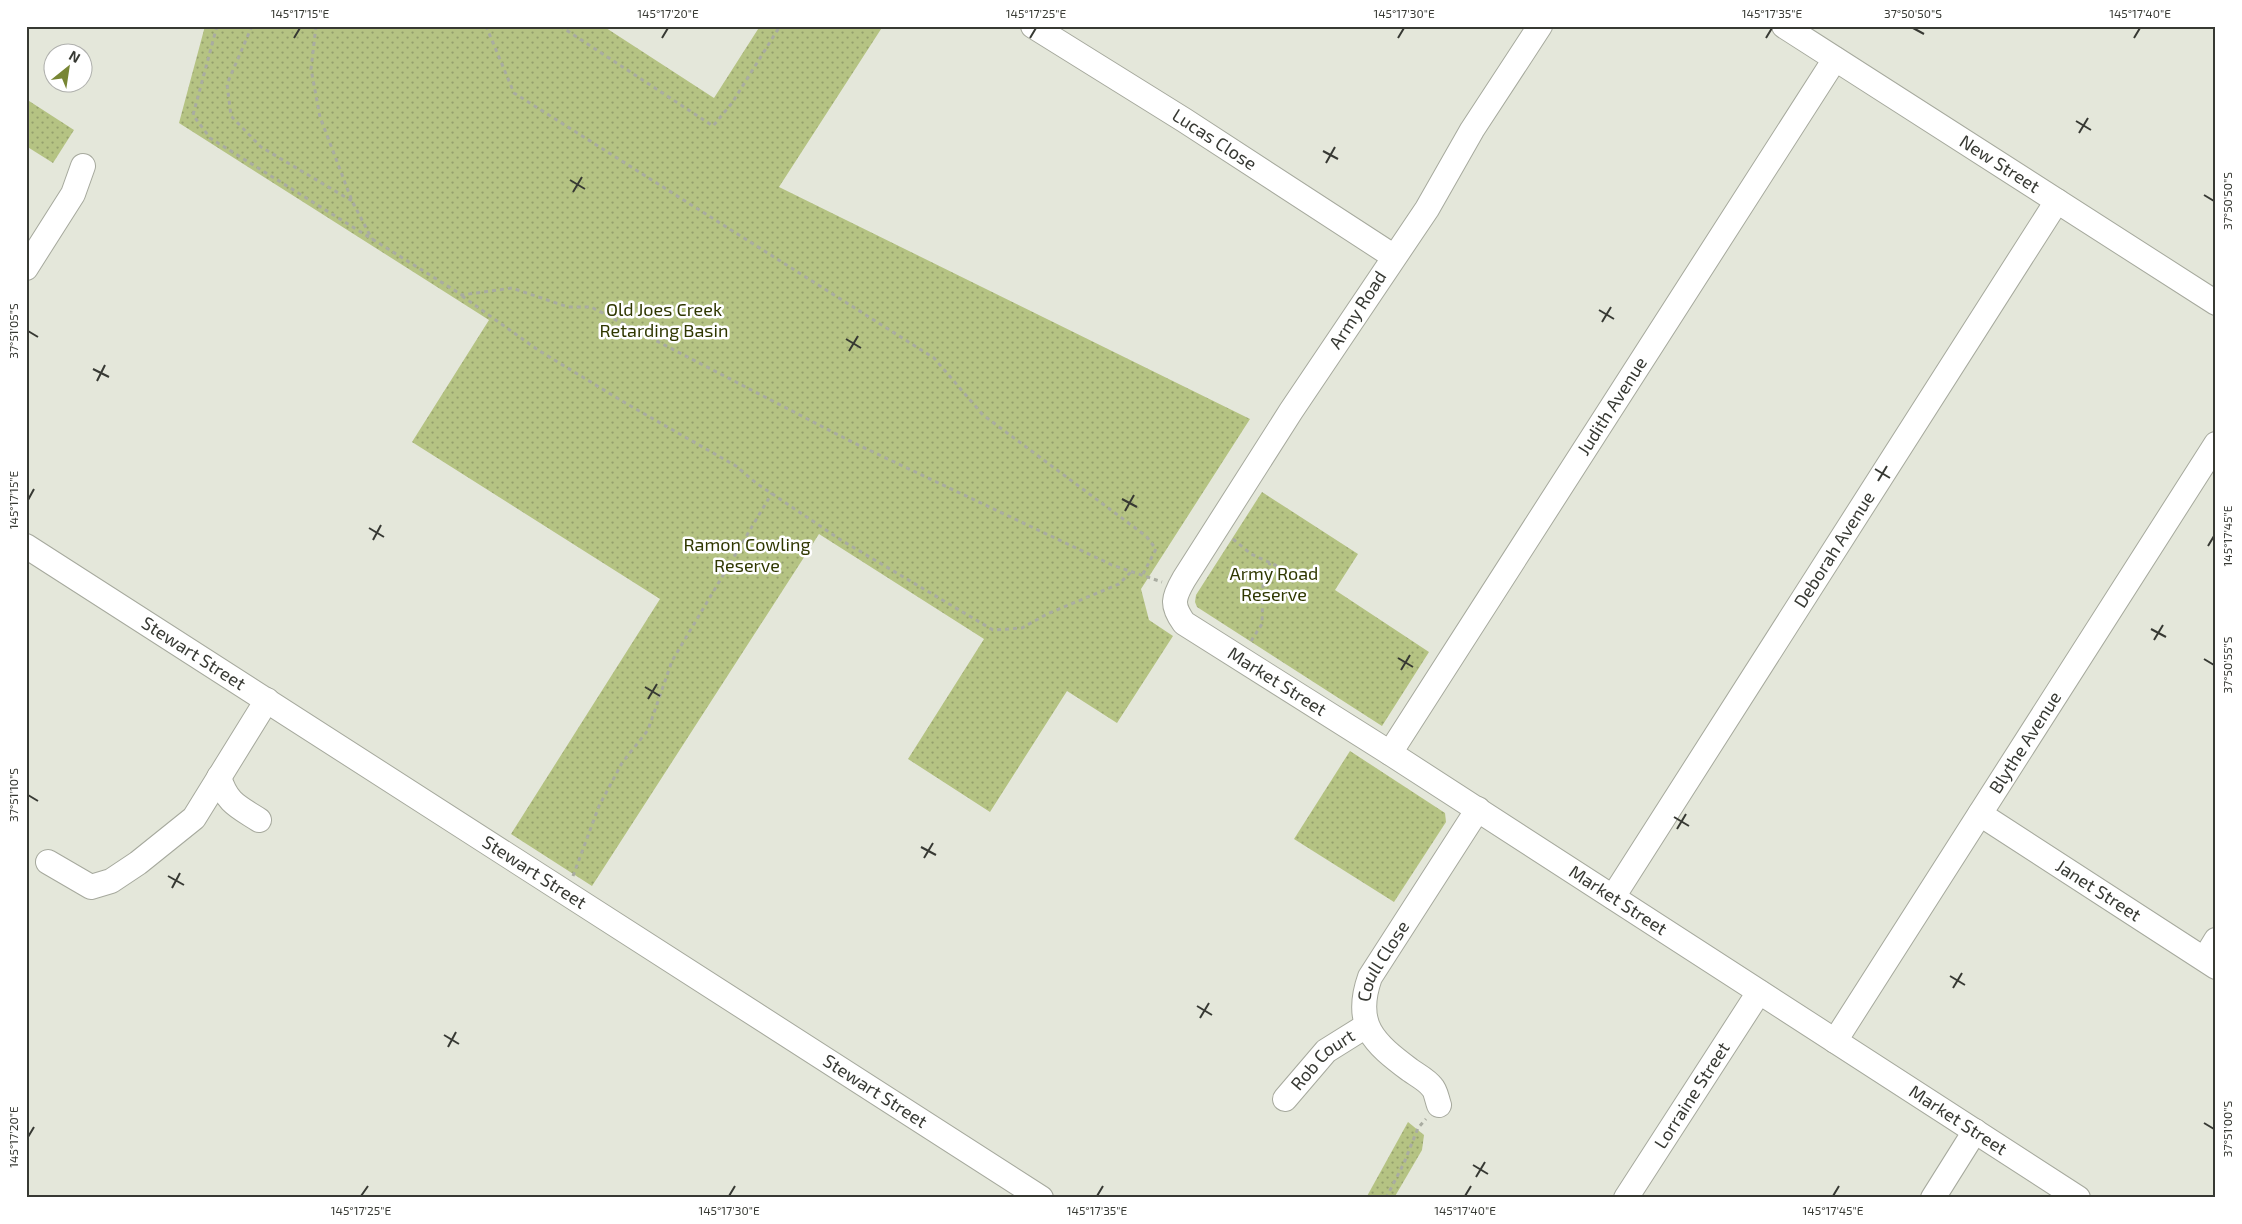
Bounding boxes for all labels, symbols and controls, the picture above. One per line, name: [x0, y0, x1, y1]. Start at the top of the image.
text: 145°17'15"E: [271, 6, 330, 20]
text: 145°17'20"E: [637, 6, 699, 20]
text: 145°17'25"E: [1006, 6, 1067, 20]
text: 145°17'30"E: [1373, 6, 1435, 20]
text: 145°17'35"E: [1742, 6, 1802, 20]
text: 37°50'50"S: [1884, 6, 1942, 20]
text: 145°17'40"E: [2109, 6, 2171, 20]
north arrow: [42, 42, 92, 92]
text: N: [66, 46, 83, 66]
street label: Lucas Close: [1169, 104, 1261, 174]
street label: New Street: [1956, 130, 2044, 197]
text: 37°50'50"S: [2220, 172, 2234, 230]
street label: Army Road: [1324, 266, 1391, 353]
park label: Old Joes Creek Retarding Basin: [600, 298, 728, 341]
text: 37°51'05"S: [6, 303, 20, 359]
street label: Judith Avenue: [1572, 352, 1651, 459]
text: 145°17'15"E: [6, 470, 20, 529]
street label: Deborah Avenue: [1789, 487, 1879, 611]
text: 145°17'45"E: [2220, 505, 2234, 566]
park label: Ramon Cowling Reserve: [683, 533, 811, 576]
park label: Army Road Reserve: [1230, 562, 1318, 605]
street label: Stewart Street: [138, 611, 250, 694]
text: 37°50'55"S: [2220, 636, 2234, 694]
street label: Market Street: [1224, 642, 1331, 720]
street label: Blythe Avenue: [1984, 687, 2065, 797]
text: 37°51'10"S: [6, 768, 20, 822]
street label: Stewart Street: [479, 830, 591, 913]
street label: Janet Street: [2052, 854, 2146, 926]
street label: Market Street: [1565, 860, 1672, 939]
street label: Coull Close: [1352, 916, 1413, 1003]
street label: Rob Court: [1285, 1024, 1359, 1094]
street label: Lorraine Street: [1649, 1037, 1734, 1152]
street label: Stewart Street: [819, 1049, 932, 1132]
street label: Market Street: [1905, 1080, 2012, 1159]
text: 37°51'00"S: [2220, 1101, 2234, 1157]
text: 145°17'20"E: [6, 1106, 20, 1168]
text: 145°17'25"E: [331, 1203, 392, 1217]
text: 145°17'30"E: [698, 1203, 760, 1217]
text: 145°17'35"E: [1067, 1203, 1127, 1217]
text: 145°17'40"E: [1434, 1203, 1496, 1217]
text: 145°17'45"E: [1803, 1203, 1864, 1217]

